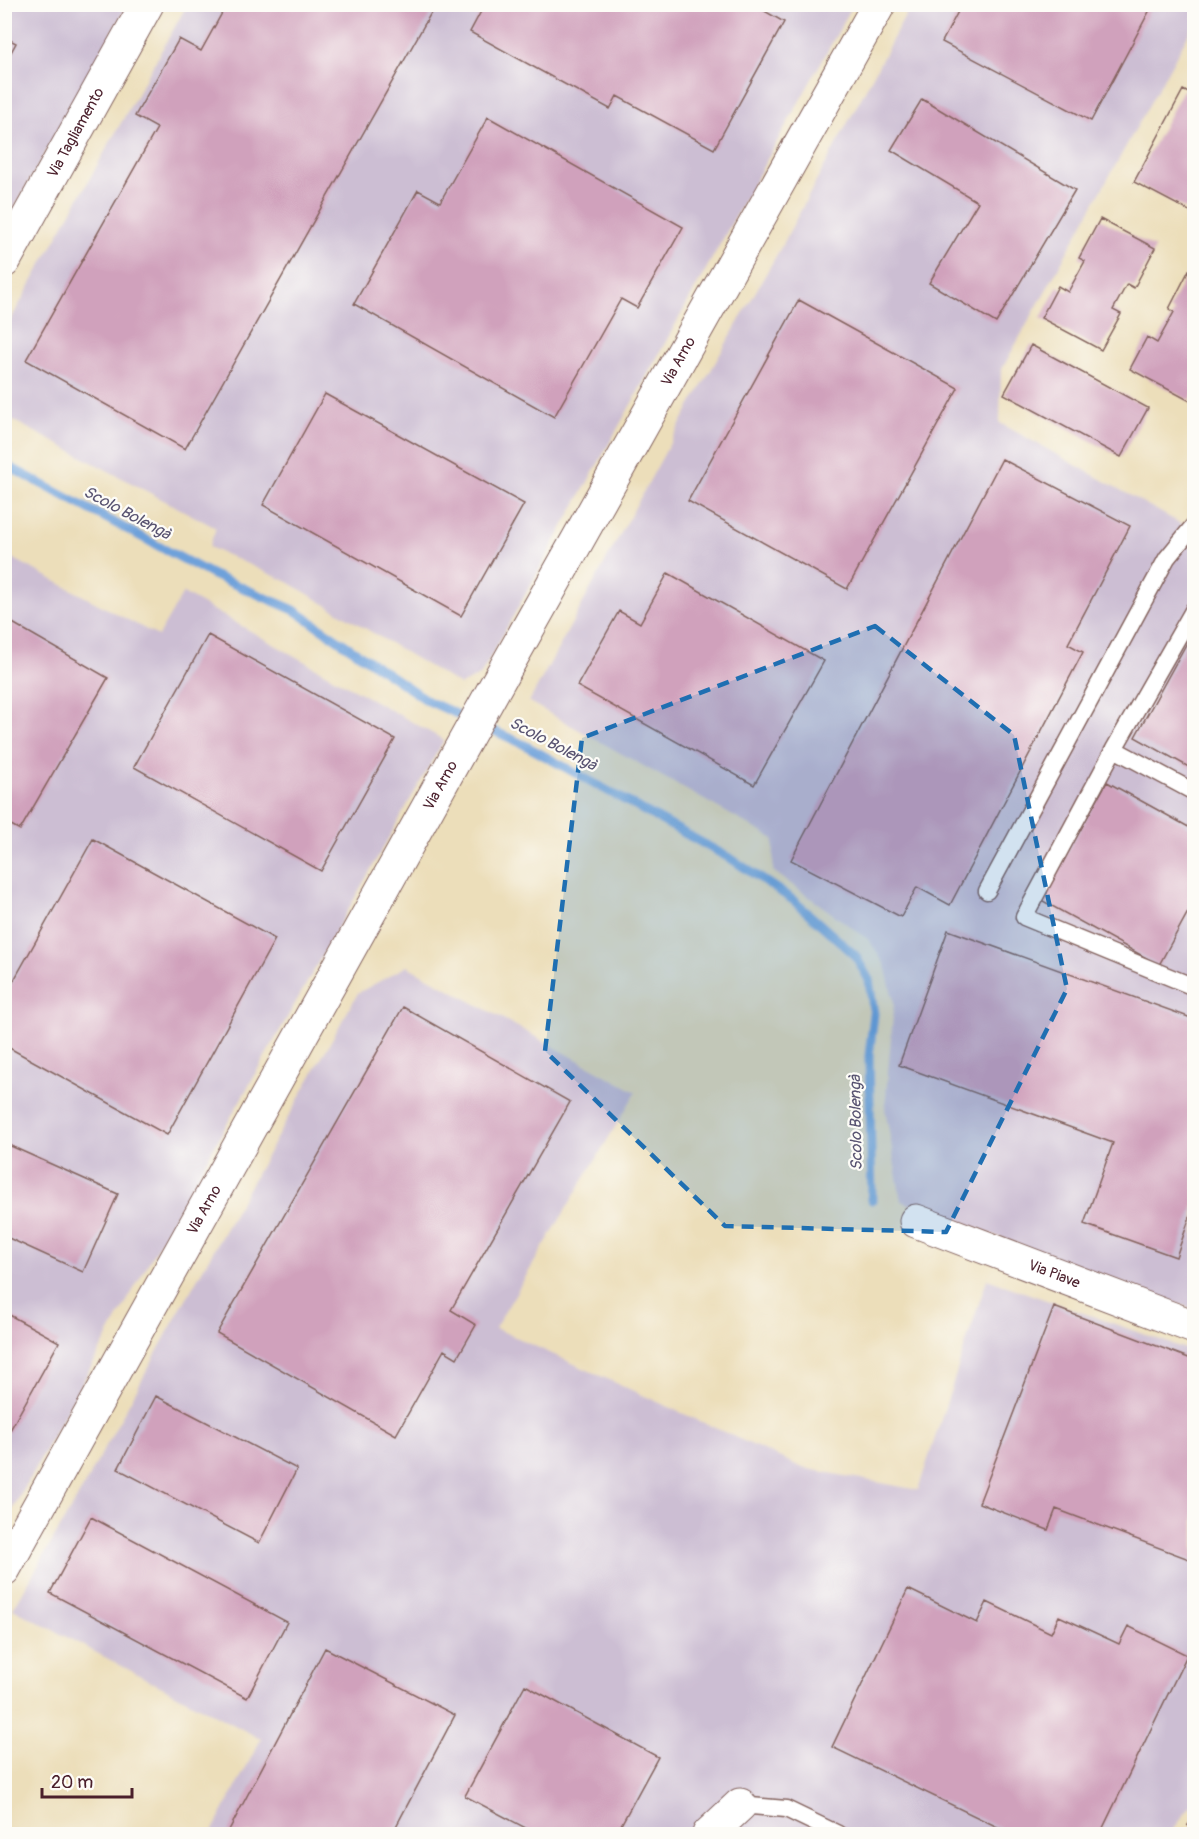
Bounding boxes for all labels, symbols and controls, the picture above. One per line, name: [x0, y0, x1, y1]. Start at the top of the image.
street label: Via Tagliamento: [43, 84, 108, 181]
street label: Via Arno: [657, 333, 700, 390]
water label: Scolo Bolengà: [80, 482, 175, 545]
water label: Scolo Bolengà: [506, 713, 601, 776]
street label: Via Arno: [419, 757, 462, 813]
water label: Scolo Bolengà: [845, 1073, 867, 1171]
street label: Via Arno: [183, 1182, 225, 1238]
street label: Via Piave: [1026, 1255, 1083, 1292]
scale bar: [42, 1761, 132, 1799]
text: 20 m: [51, 1771, 93, 1794]

